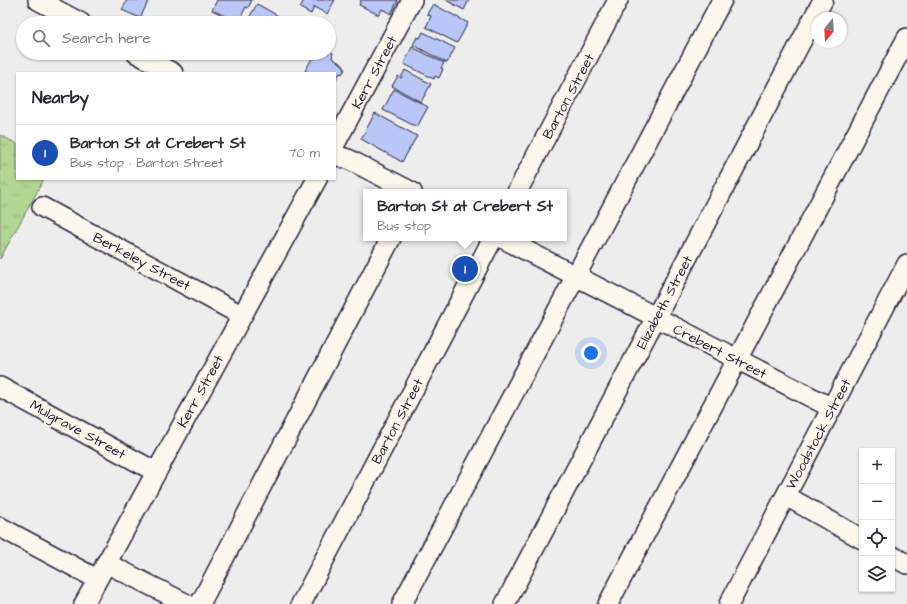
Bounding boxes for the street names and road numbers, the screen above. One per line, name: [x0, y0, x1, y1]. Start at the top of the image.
street label: Kerr Street: [347, 32, 403, 113]
street label: Barton Street: [538, 50, 600, 143]
street label: Berkeley Street: [89, 228, 194, 296]
street label: Elizabeth Street: [632, 252, 698, 353]
street label: Crebert Street: [669, 320, 770, 384]
street label: Kerr Street: [173, 351, 229, 431]
street label: Barton Street: [367, 375, 429, 468]
street label: Woodstock Street: [781, 375, 857, 493]
street label: Mulgrave Street: [26, 395, 129, 465]

